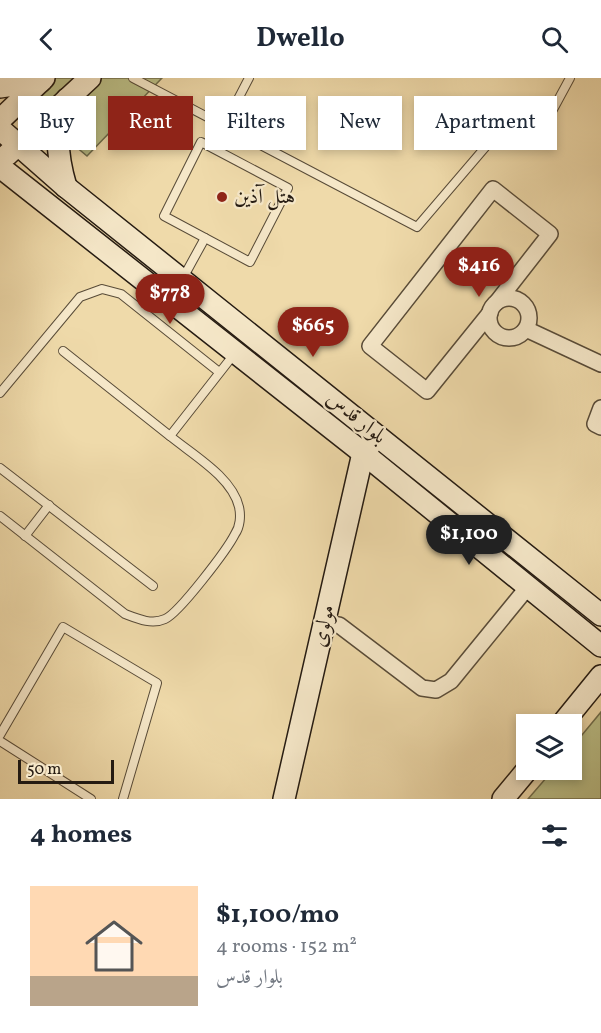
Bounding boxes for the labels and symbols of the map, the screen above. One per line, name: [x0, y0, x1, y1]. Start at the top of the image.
place label: هتل آذین: [234, 183, 295, 212]
marker: هتل آذین: [215, 190, 229, 204]
pin: $416: [443, 247, 515, 298]
pin: $778: [134, 274, 206, 325]
pin: $665: [277, 307, 349, 358]
street label: بلوار قدس: [320, 385, 392, 451]
pin: $1,100: [420, 515, 518, 566]
street label: مولوی: [305, 602, 343, 650]
scale bar: [18, 757, 114, 784]

